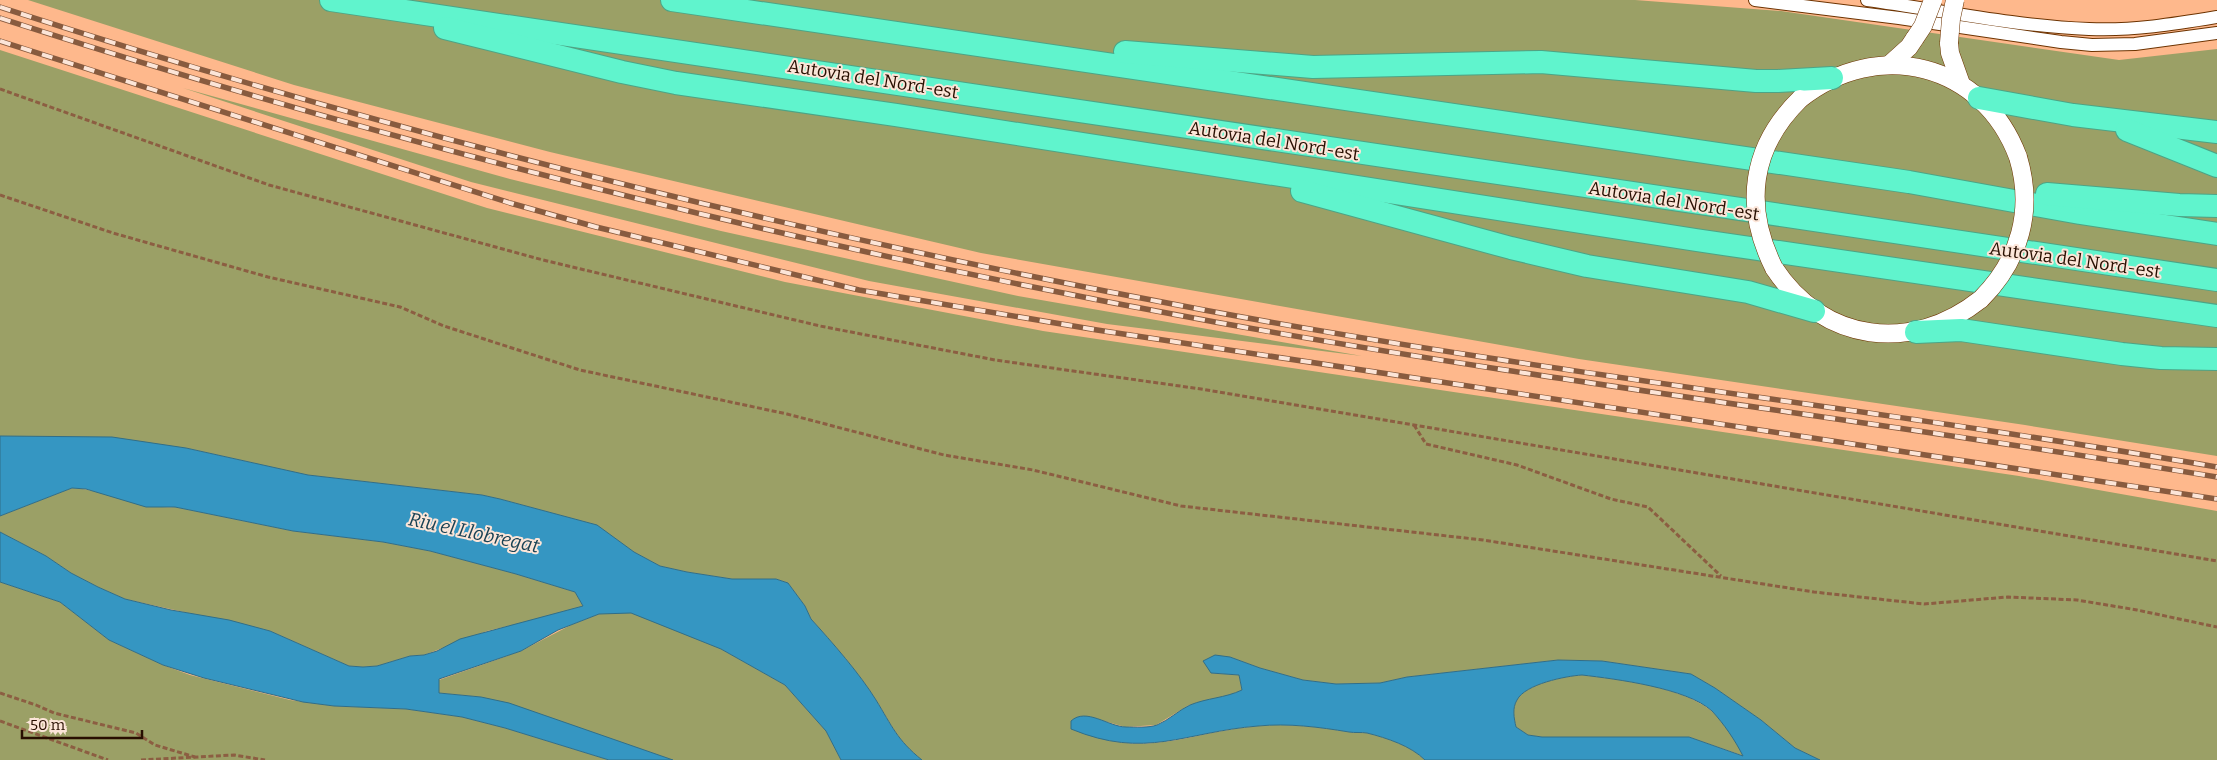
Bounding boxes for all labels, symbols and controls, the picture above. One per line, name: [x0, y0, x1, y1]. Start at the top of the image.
street label: Autovia del Nord-est: [786, 55, 960, 103]
street label: Autovia del Nord-est: [1187, 117, 1361, 165]
street label: Autovia del Nord-est: [1587, 177, 1761, 225]
street label: Autovia del Nord-est: [1988, 237, 2162, 283]
water label: Riu el Llobregat: [406, 507, 542, 558]
scale bar: [22, 708, 142, 740]
text: 50 m: [30, 716, 66, 734]

